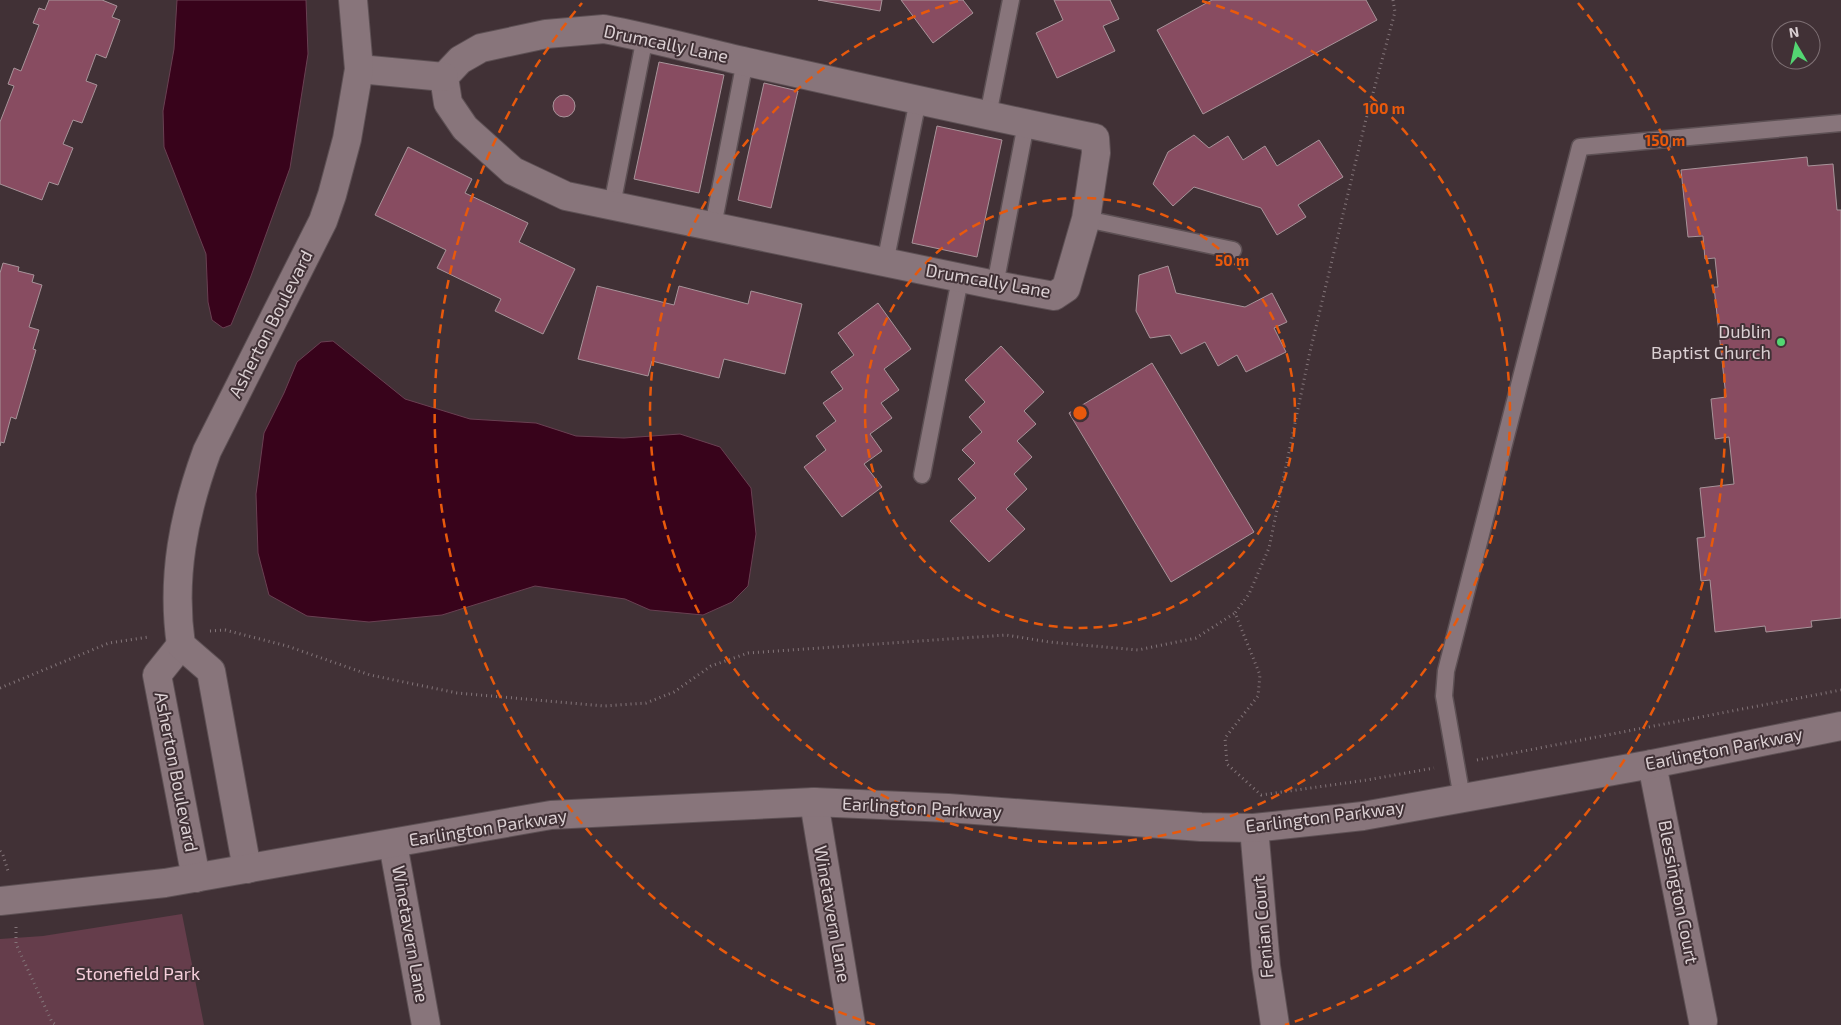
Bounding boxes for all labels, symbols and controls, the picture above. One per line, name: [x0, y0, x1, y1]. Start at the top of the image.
street label: Drumcally Lane: [602, 19, 730, 67]
north arrow: [1771, 20, 1821, 70]
text: N: [1788, 22, 1800, 41]
text: 100 m: [1363, 99, 1405, 117]
text: 150 m: [1645, 131, 1685, 149]
street label: Asherton Boulevard: [223, 246, 317, 401]
text: 50 m: [1215, 251, 1249, 269]
street label: Drumcally Lane: [924, 258, 1052, 302]
place label: Dublin Baptist Church: [1651, 320, 1771, 363]
marker: Dublin Baptist Church: [1775, 336, 1787, 348]
centre of rings: [1071, 404, 1089, 422]
street label: Asherton Boulevard: [151, 690, 203, 854]
street label: Earlington Parkway: [1643, 722, 1805, 774]
street label: Earlington Parkway: [842, 792, 1003, 822]
street label: Earlington Parkway: [1244, 795, 1406, 837]
street label: Earlington Parkway: [407, 804, 569, 850]
street label: Blessington Court: [1654, 818, 1704, 966]
street label: Winetavern Lane: [810, 844, 856, 984]
street label: Winetavern Lane: [388, 864, 434, 1004]
street label: Fenian Court: [1247, 875, 1277, 979]
park label: Stonefield Park: [76, 962, 200, 984]

